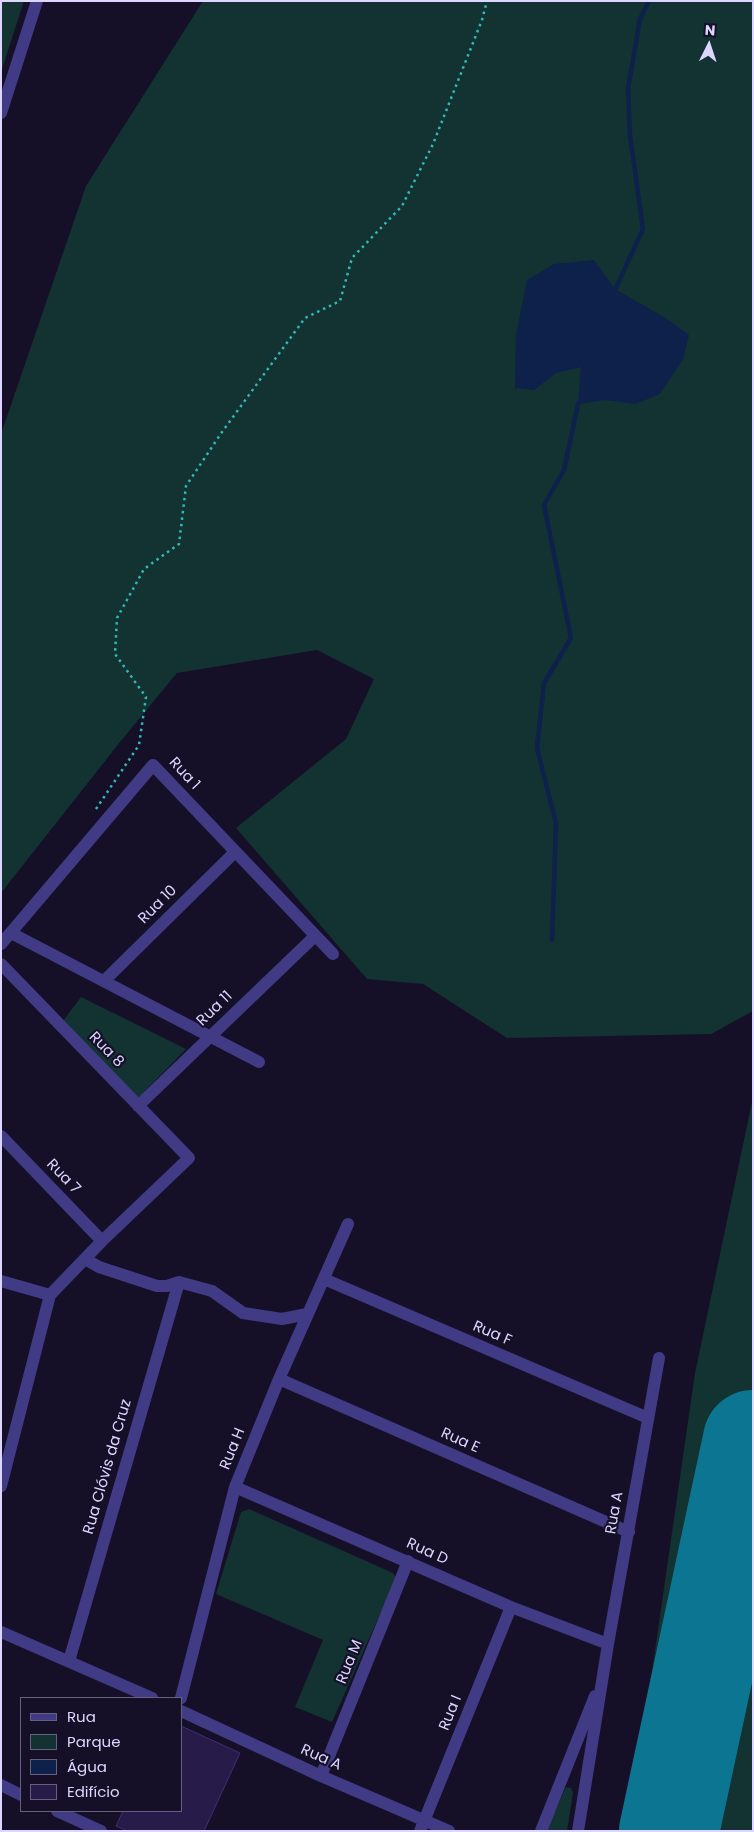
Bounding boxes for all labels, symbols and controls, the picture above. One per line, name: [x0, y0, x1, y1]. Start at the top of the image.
north arrow: [684, 20, 734, 70]
text: N: [704, 20, 716, 40]
street label: Rua 1: [165, 754, 203, 794]
street label: Rua 10: [135, 882, 181, 928]
street label: Rua 11: [193, 988, 237, 1030]
street label: Rua 8: [85, 1029, 127, 1071]
street label: Rua 7: [42, 1156, 84, 1198]
street label: Rua F: [470, 1318, 514, 1350]
street label: Rua Clóvis da Cruz: [80, 1397, 136, 1537]
street label: Rua E: [438, 1425, 482, 1457]
street label: Rua H: [217, 1426, 249, 1472]
street label: Rua A: [602, 1490, 628, 1536]
street label: Rua D: [403, 1535, 451, 1569]
street label: Rua M: [333, 1637, 367, 1687]
street label: Rua I: [436, 1693, 466, 1733]
legend: [20, 1697, 182, 1812]
text: Rua: [67, 1706, 96, 1727]
text: Parque: [67, 1731, 120, 1752]
street label: Rua A: [298, 1741, 344, 1775]
text: Água: [67, 1756, 107, 1777]
text: Edifício: [67, 1781, 120, 1802]

